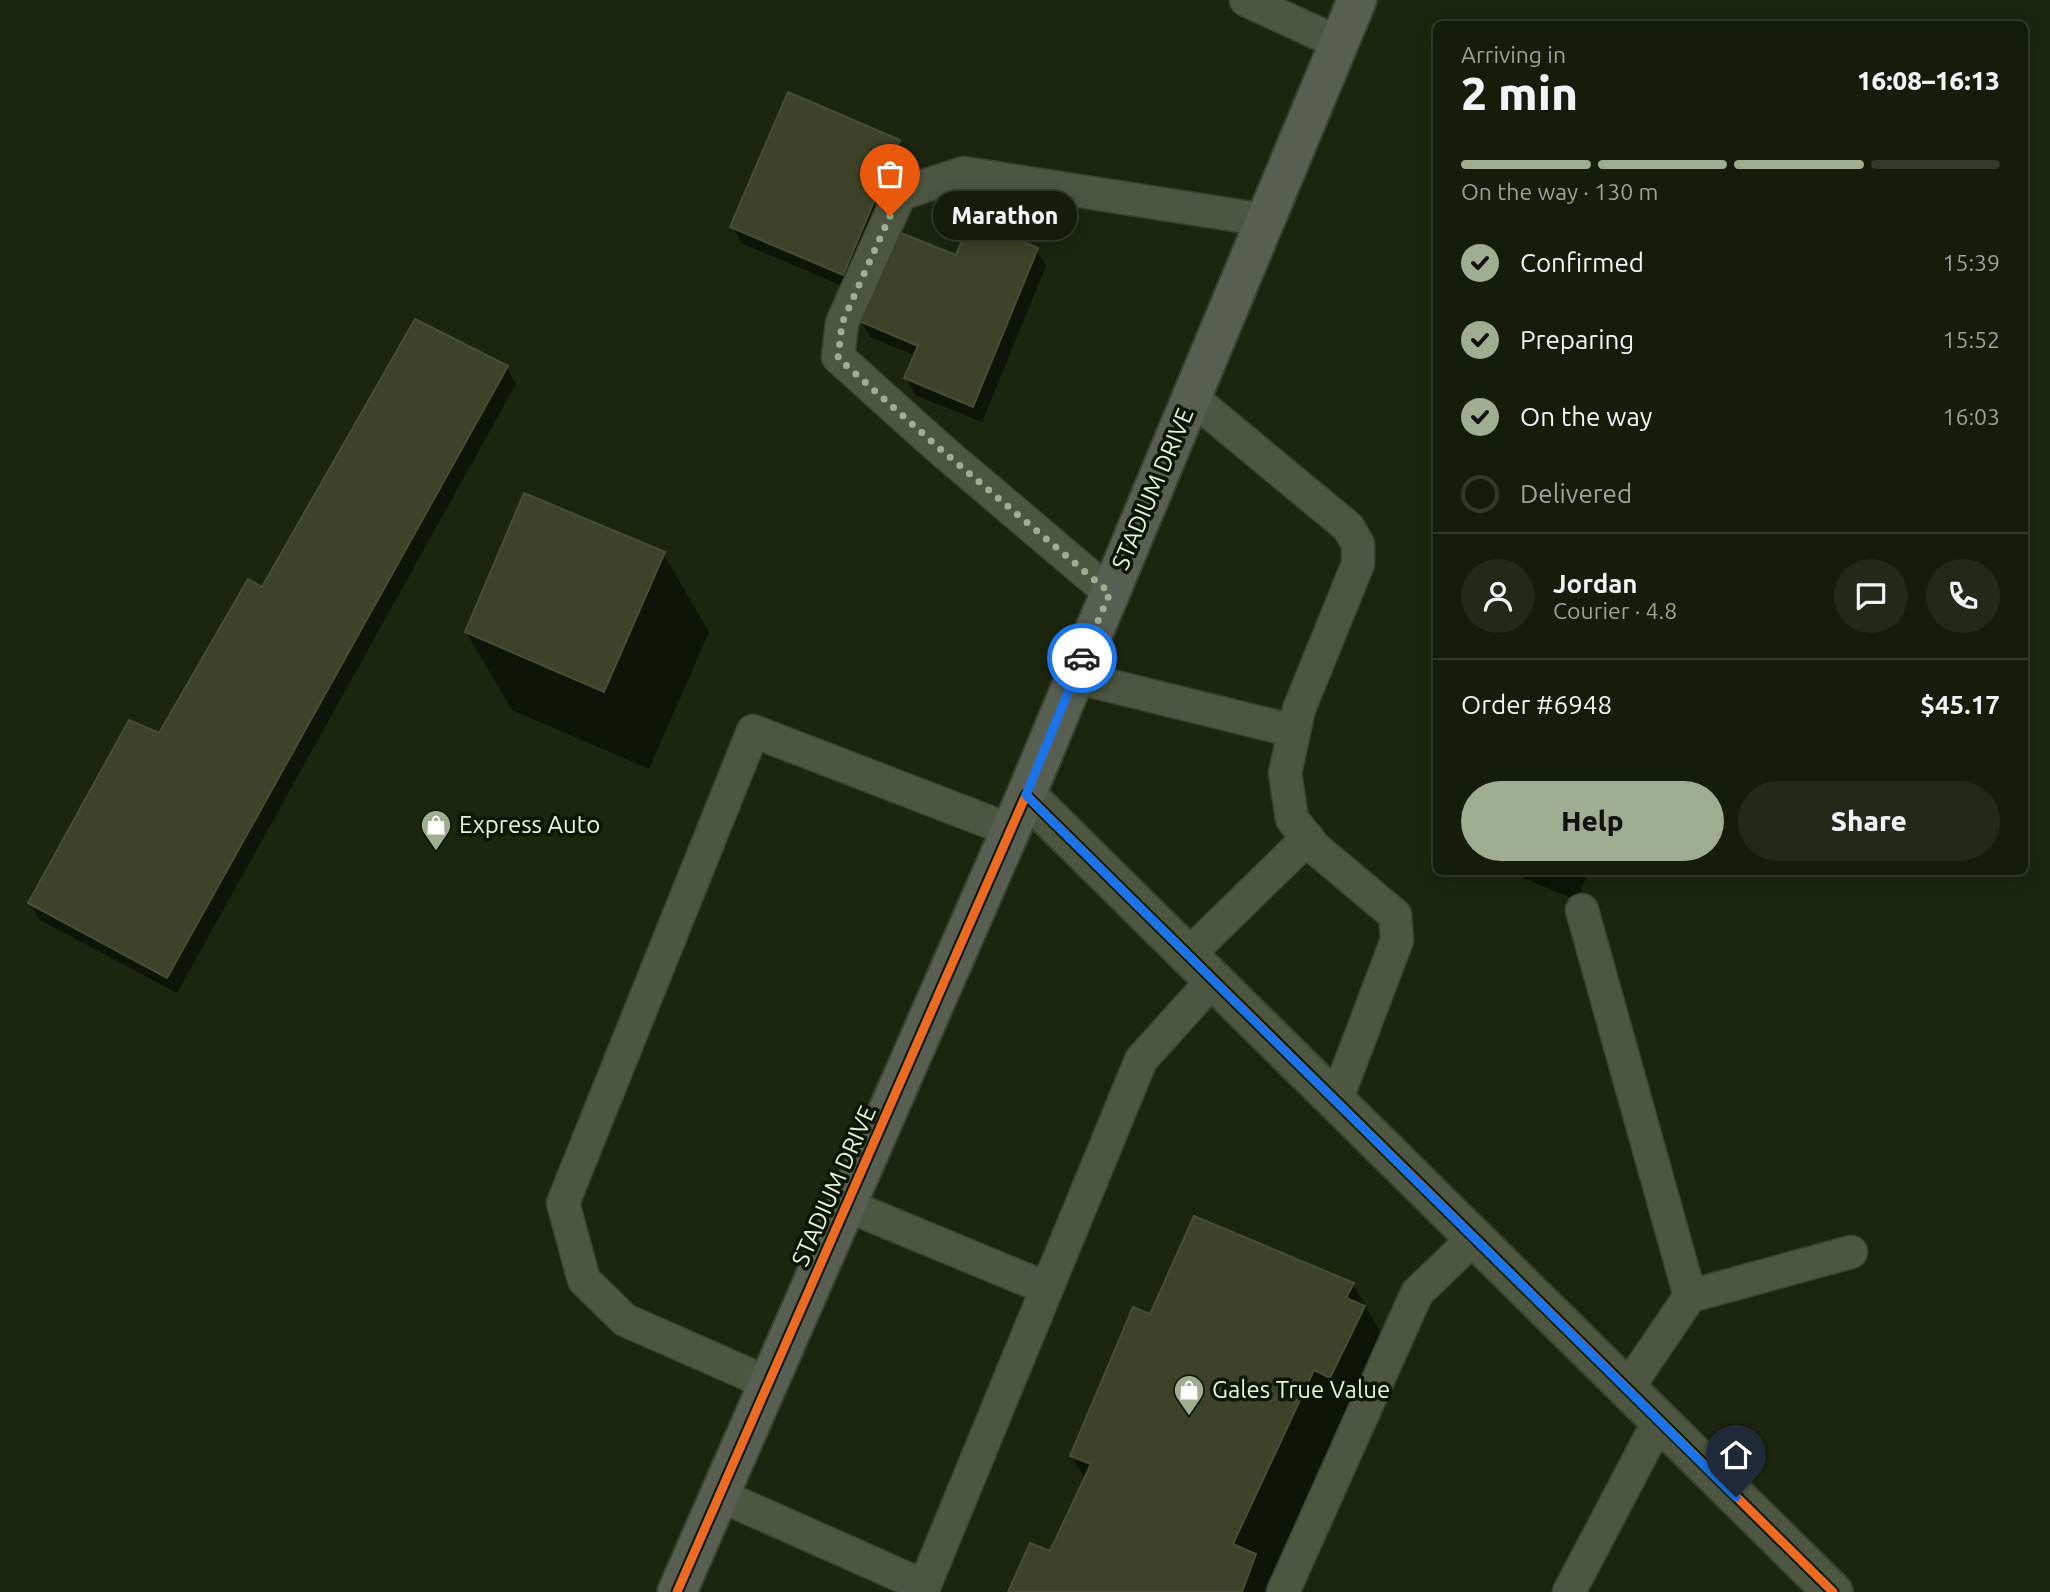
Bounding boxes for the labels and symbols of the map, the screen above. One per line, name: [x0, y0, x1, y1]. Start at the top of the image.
pin: [860, 144, 920, 216]
callout: Marathon: [932, 192, 1076, 241]
street label: STADIUM DRIVE: [1106, 404, 1199, 574]
courier: [1047, 623, 1117, 693]
shop icon: Express Auto: [419, 808, 453, 852]
place label: Express Auto: [459, 811, 600, 838]
street label: STADIUM DRIVE: [786, 1101, 881, 1270]
shop icon: Gales True Value: [1172, 1373, 1206, 1417]
place label: Gales True Value: [1212, 1376, 1390, 1403]
pin: [1706, 1425, 1766, 1497]

